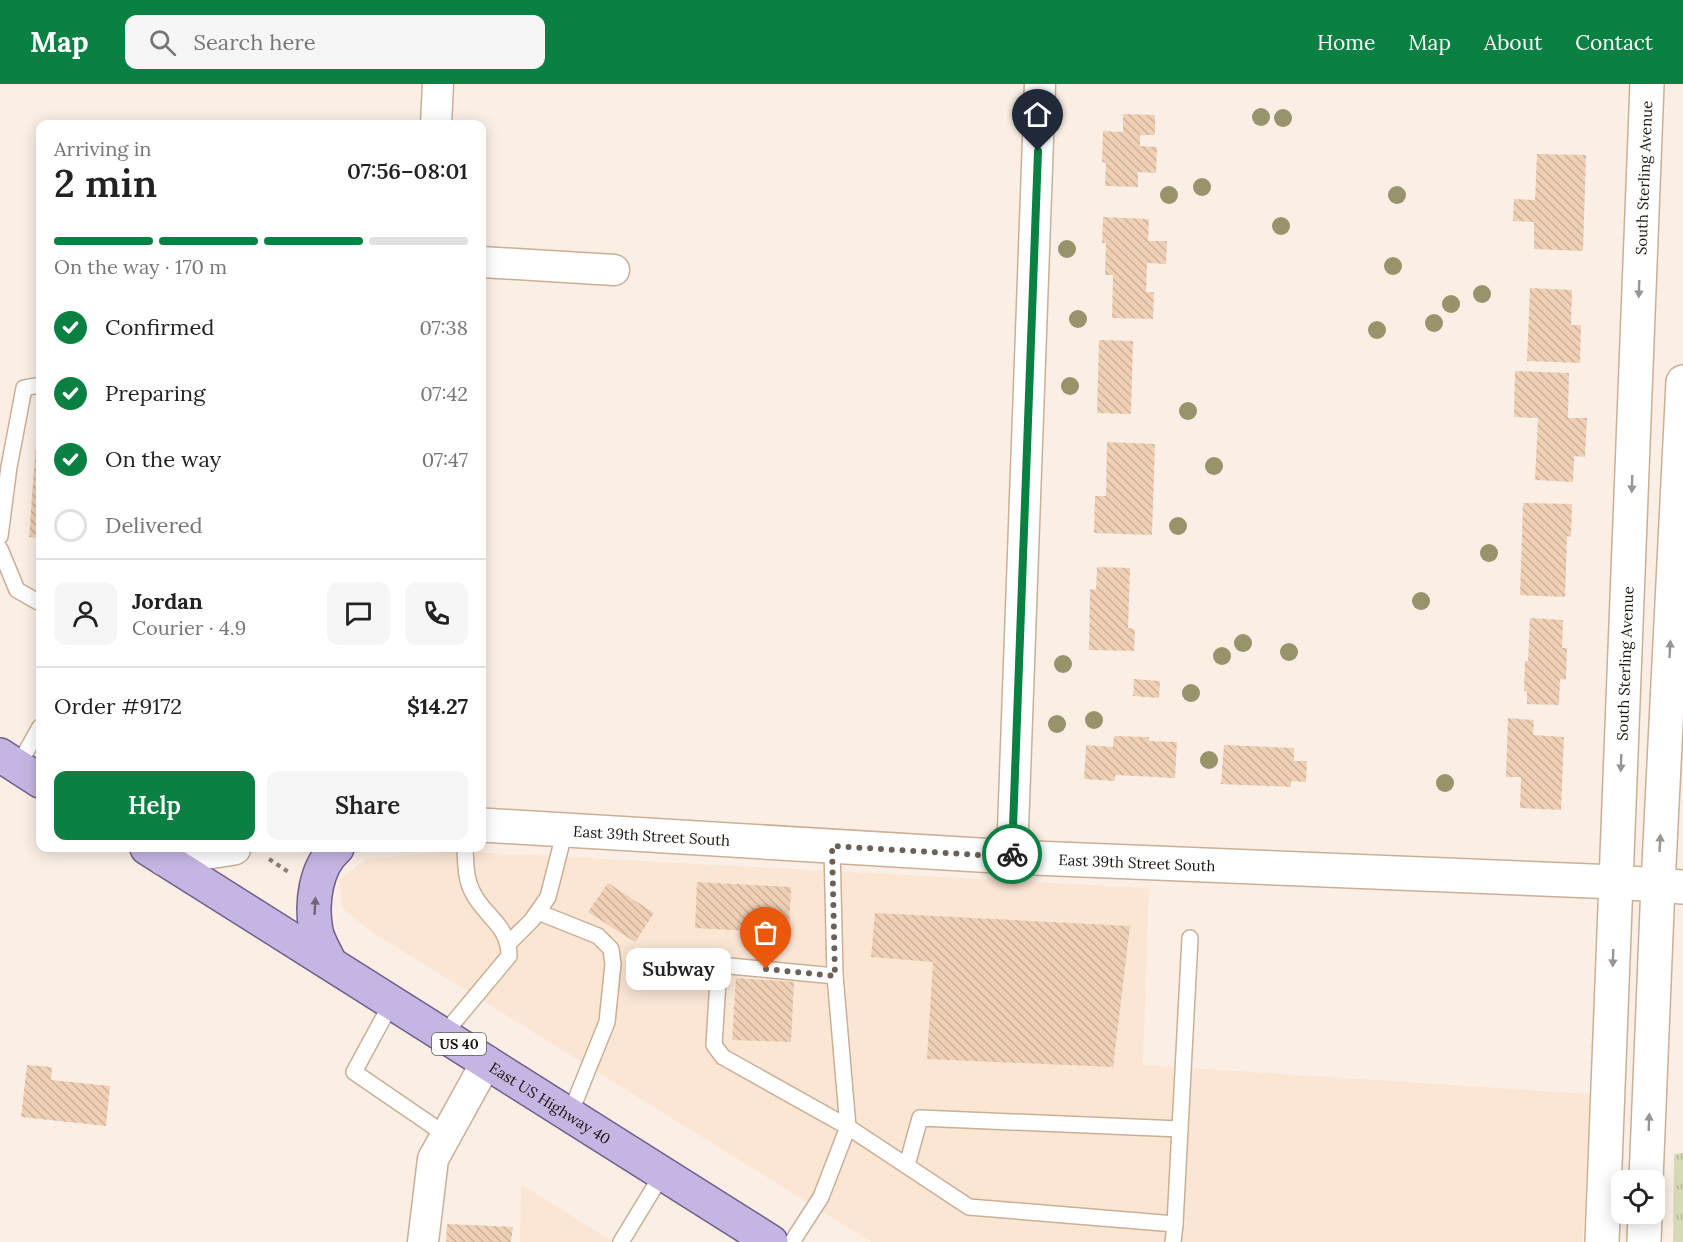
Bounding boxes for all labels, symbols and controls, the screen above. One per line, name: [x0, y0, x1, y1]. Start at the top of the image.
search box: [125, 15, 545, 69]
text: Map: [30, 24, 89, 60]
icon: search: [146, 26, 179, 59]
text: Search here: [194, 28, 316, 56]
text: Home: [1317, 29, 1375, 56]
text: Map: [1408, 29, 1451, 56]
text: About: [1484, 29, 1542, 56]
text: Contact: [1575, 29, 1653, 56]
pin: [1012, 89, 1063, 151]
icon: home: [1021, 98, 1054, 131]
street label: South Sterling Avenue: [1631, 100, 1656, 255]
text: Arriving in: [54, 136, 151, 161]
text: 07:56–08:01: [347, 157, 468, 185]
text: 2 min: [54, 158, 157, 208]
text: On the way · 170 m: [54, 254, 227, 279]
one-way arrow: [1635, 280, 1644, 299]
icon: check: [54, 311, 87, 344]
text: Confirmed: [105, 313, 214, 341]
text: 07:38: [419, 315, 468, 340]
icon: check: [54, 377, 87, 410]
text: Preparing: [105, 379, 205, 407]
text: 07:42: [420, 381, 468, 406]
icon: check: [54, 443, 87, 476]
text: On the way: [105, 445, 221, 473]
text: 07:47: [422, 447, 468, 472]
one-way arrow: [1627, 475, 1636, 494]
text: Delivered: [105, 511, 203, 539]
button: person: [54, 582, 117, 645]
button: chat: [327, 582, 390, 645]
button: phone: [405, 582, 468, 645]
street label: South Sterling Avenue: [1612, 586, 1637, 741]
text: Jordan: [132, 587, 203, 615]
text: Courier · 4.9: [132, 615, 246, 640]
one-way arrow: [1665, 639, 1674, 658]
text: Order #9172: [54, 692, 182, 720]
text: $14.27: [407, 692, 468, 720]
one-way arrow: [1616, 753, 1625, 772]
button: Help: [54, 771, 255, 840]
button: Share: [267, 771, 468, 840]
street label: East 39th Street South: [573, 821, 731, 849]
courier: [982, 824, 1042, 884]
one-way arrow: [1656, 834, 1665, 853]
icon: bike: [996, 838, 1029, 871]
street label: East 39th Street South: [1058, 849, 1216, 875]
one-way arrow: [311, 896, 320, 915]
pin: [740, 907, 791, 969]
icon: bag: [749, 916, 782, 949]
callout: Subway: [625, 948, 730, 990]
one-way arrow: [1609, 948, 1618, 967]
text: Subway: [642, 956, 715, 981]
road number: US 40: [432, 1033, 486, 1055]
street label: East US Highway 40: [486, 1057, 614, 1148]
one-way arrow: [1644, 1113, 1653, 1132]
map controls: [1611, 1170, 1665, 1224]
button: locate: [1611, 1170, 1665, 1224]

